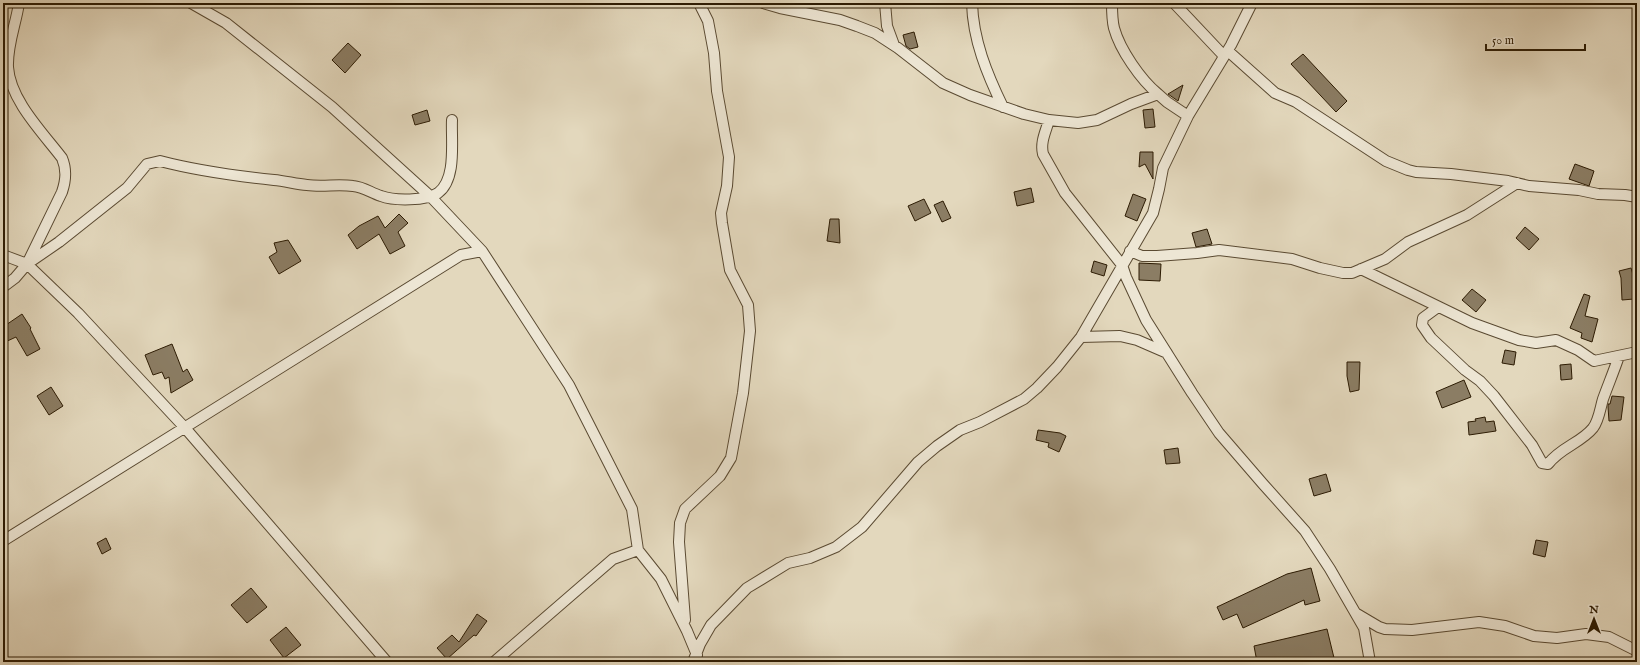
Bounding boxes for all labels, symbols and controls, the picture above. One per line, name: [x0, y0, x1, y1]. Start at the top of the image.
scale bar: [1486, 26, 1585, 52]
text: 50 m: [1492, 33, 1514, 48]
north arrow: [1574, 599, 1614, 639]
text: N: [1588, 603, 1599, 617]

